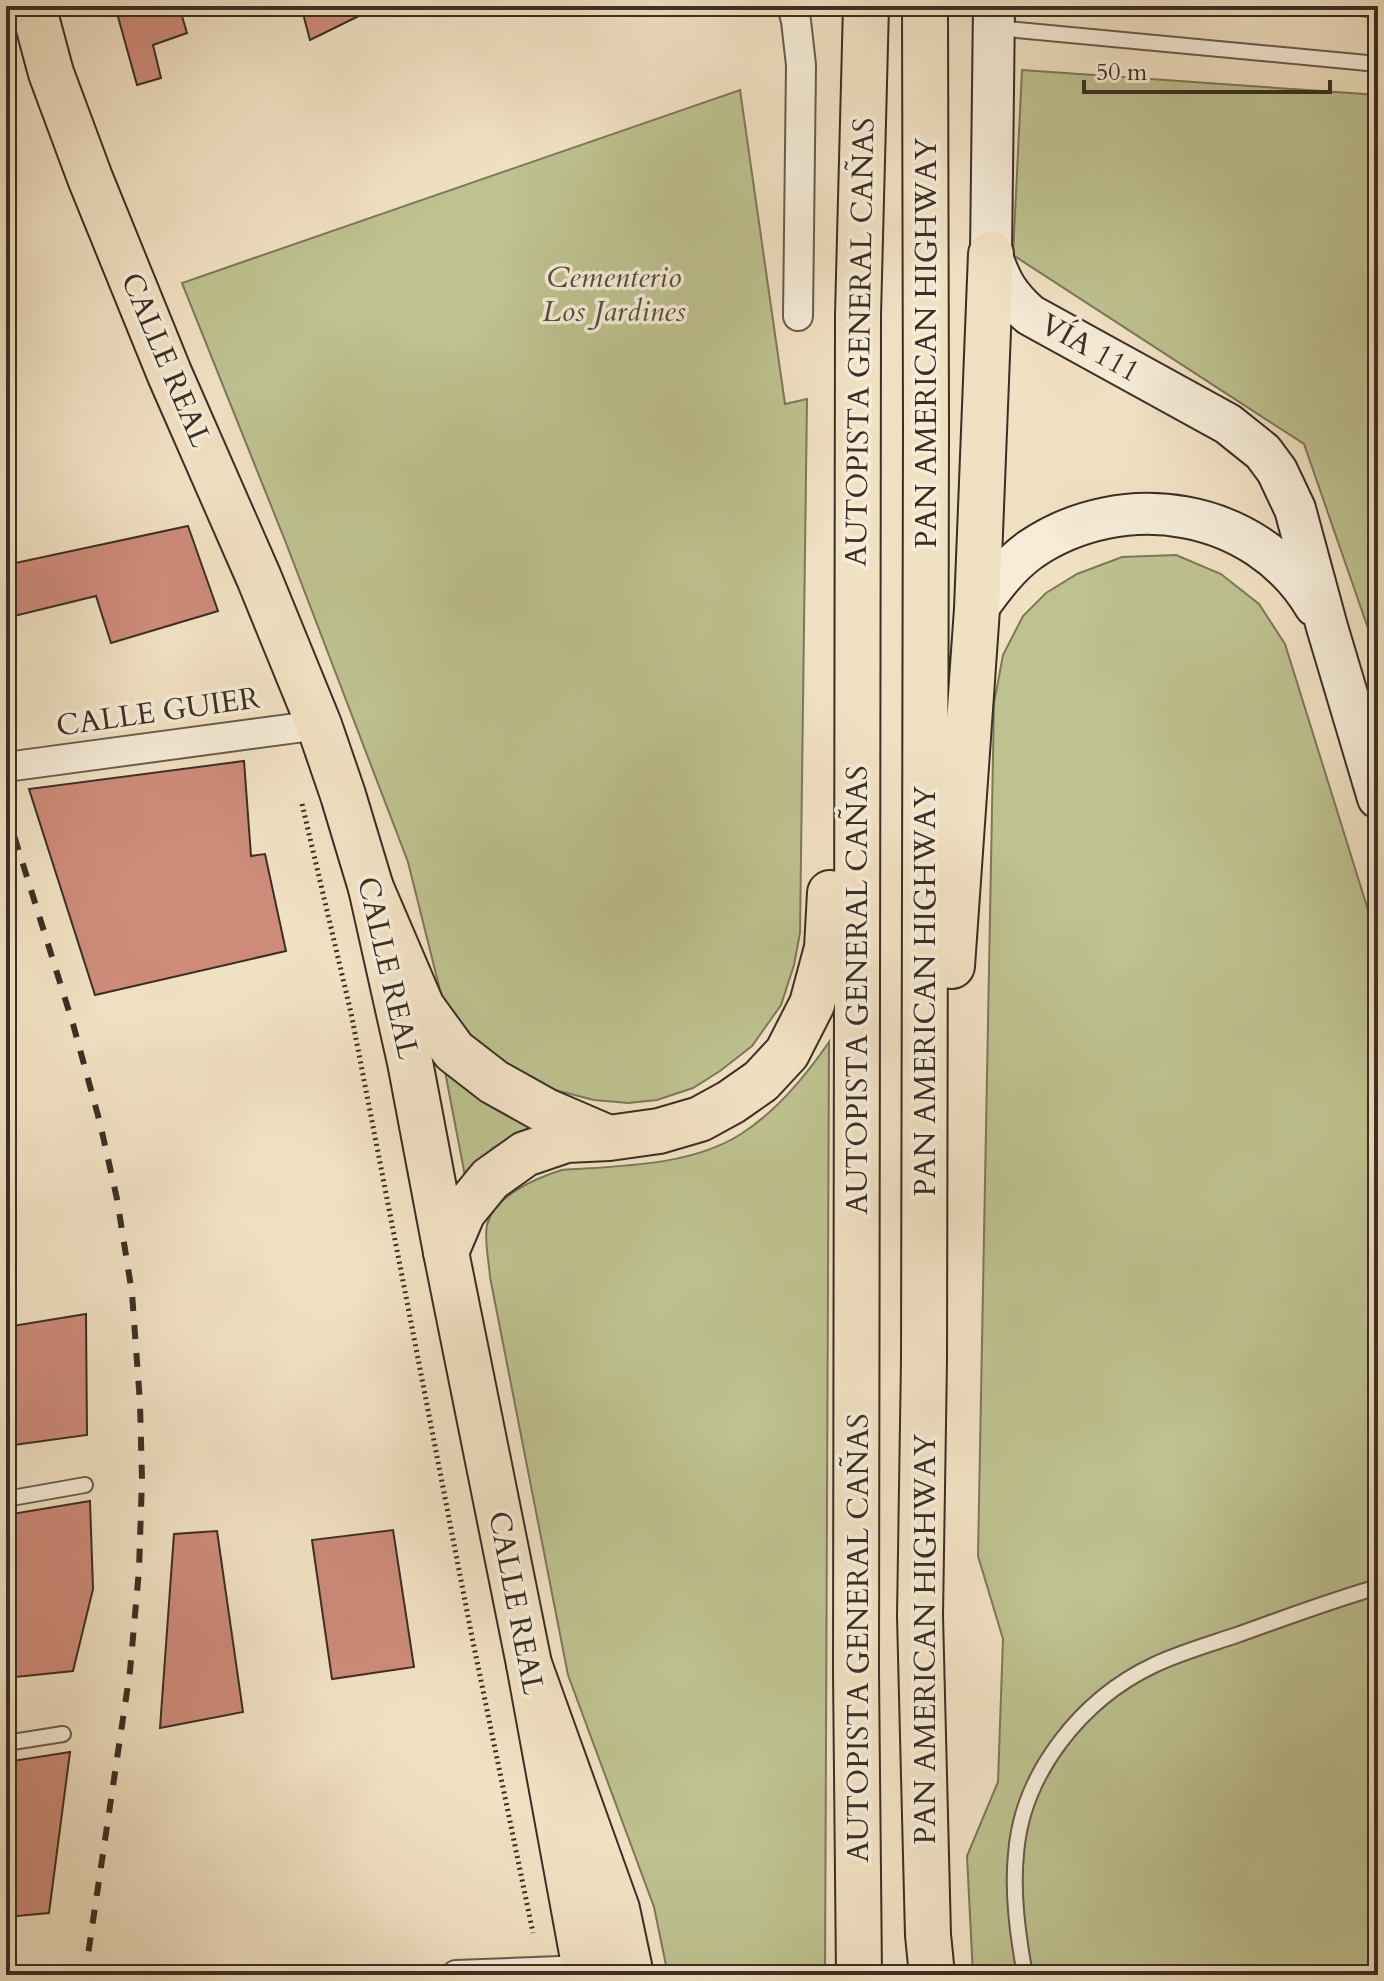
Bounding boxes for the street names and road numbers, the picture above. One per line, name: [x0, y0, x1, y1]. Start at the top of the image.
street label: AUTOPISTA GENERAL CAÑAS: [836, 117, 884, 567]
street label: PAN AMERICAN HIGHWAY: [906, 137, 947, 548]
street label: CALLE REAL: [111, 266, 222, 454]
street label: VÍA 111: [1033, 304, 1147, 392]
street label: CALLE GUIER: [54, 677, 263, 747]
street label: AUTOPISTA GENERAL CAÑAS: [837, 765, 878, 1215]
street label: PAN AMERICAN HIGHWAY: [905, 785, 946, 1196]
street label: CALLE REAL: [347, 873, 429, 1064]
street label: AUTOPISTA GENERAL CAÑAS: [838, 1413, 879, 1863]
street label: PAN AMERICAN HIGHWAY: [905, 1433, 946, 1844]
street label: CALLE REAL: [478, 1508, 554, 1699]

